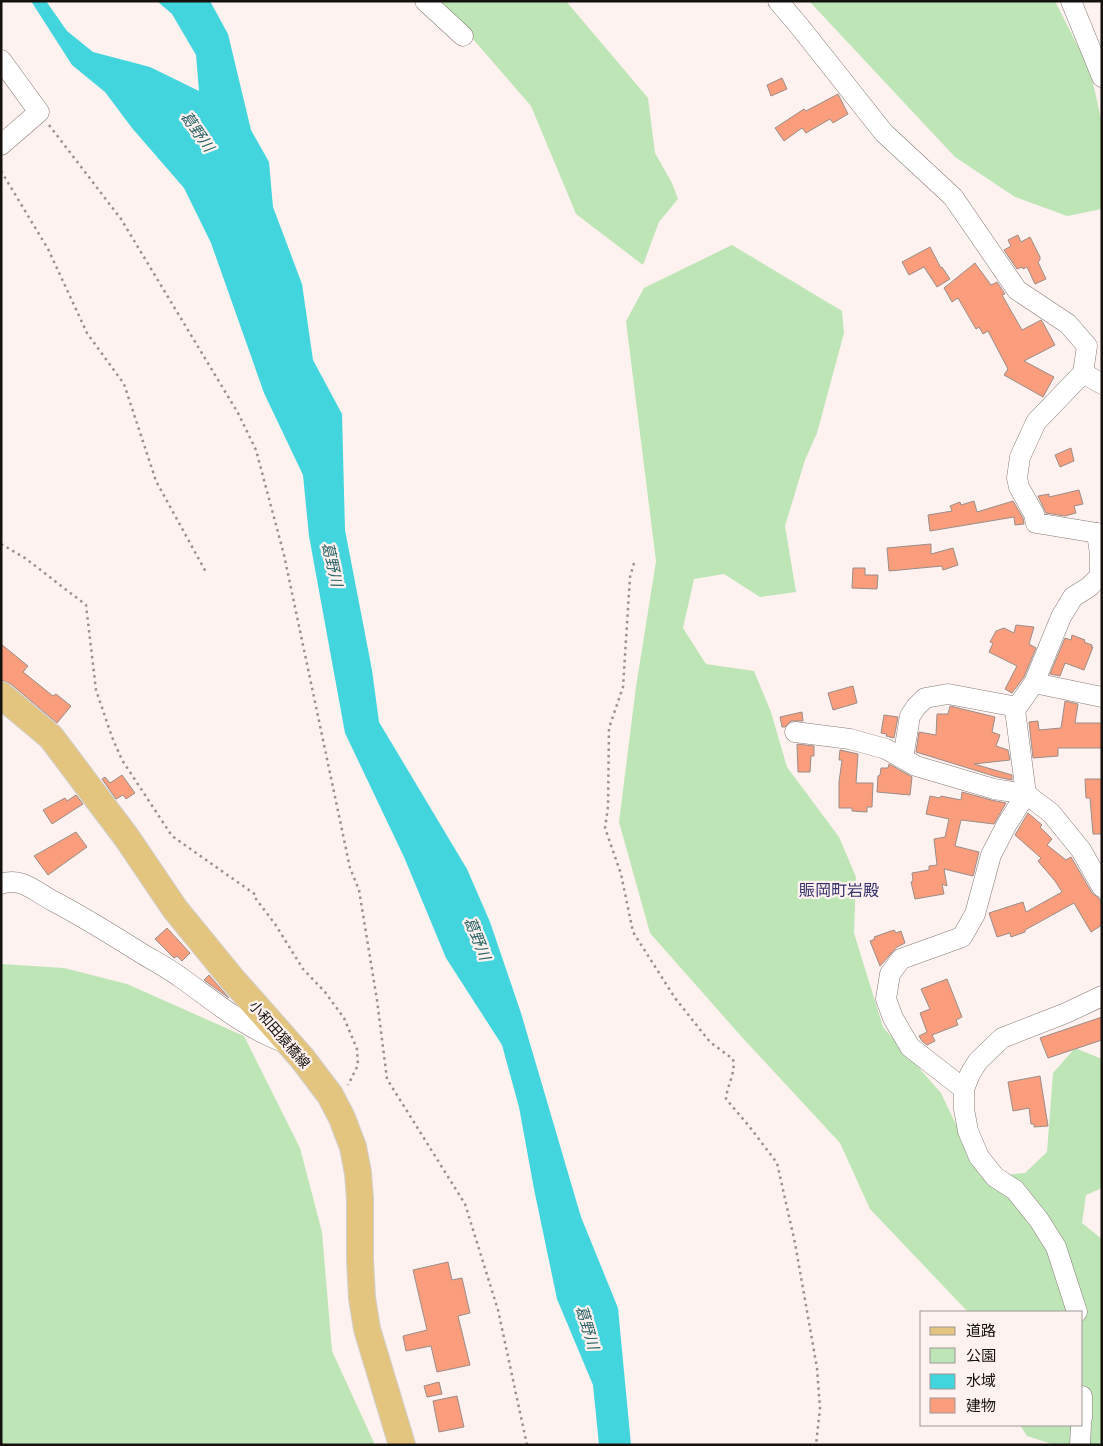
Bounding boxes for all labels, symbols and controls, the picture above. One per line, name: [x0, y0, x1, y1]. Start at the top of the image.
water label: 葛野川: [178, 107, 219, 156]
water label: 葛野川: [319, 540, 347, 590]
district label: 賑岡町岩殿: [799, 880, 879, 899]
water label: 葛野川: [461, 914, 496, 964]
street label: 小和田猿橋線: [246, 997, 314, 1071]
water label: 葛野川: [573, 1303, 604, 1353]
legend: [920, 1311, 1083, 1426]
text: 道路: [966, 1321, 996, 1339]
text: 公園: [966, 1346, 996, 1364]
text: 水域: [966, 1371, 996, 1389]
text: 建物: [966, 1396, 996, 1414]

